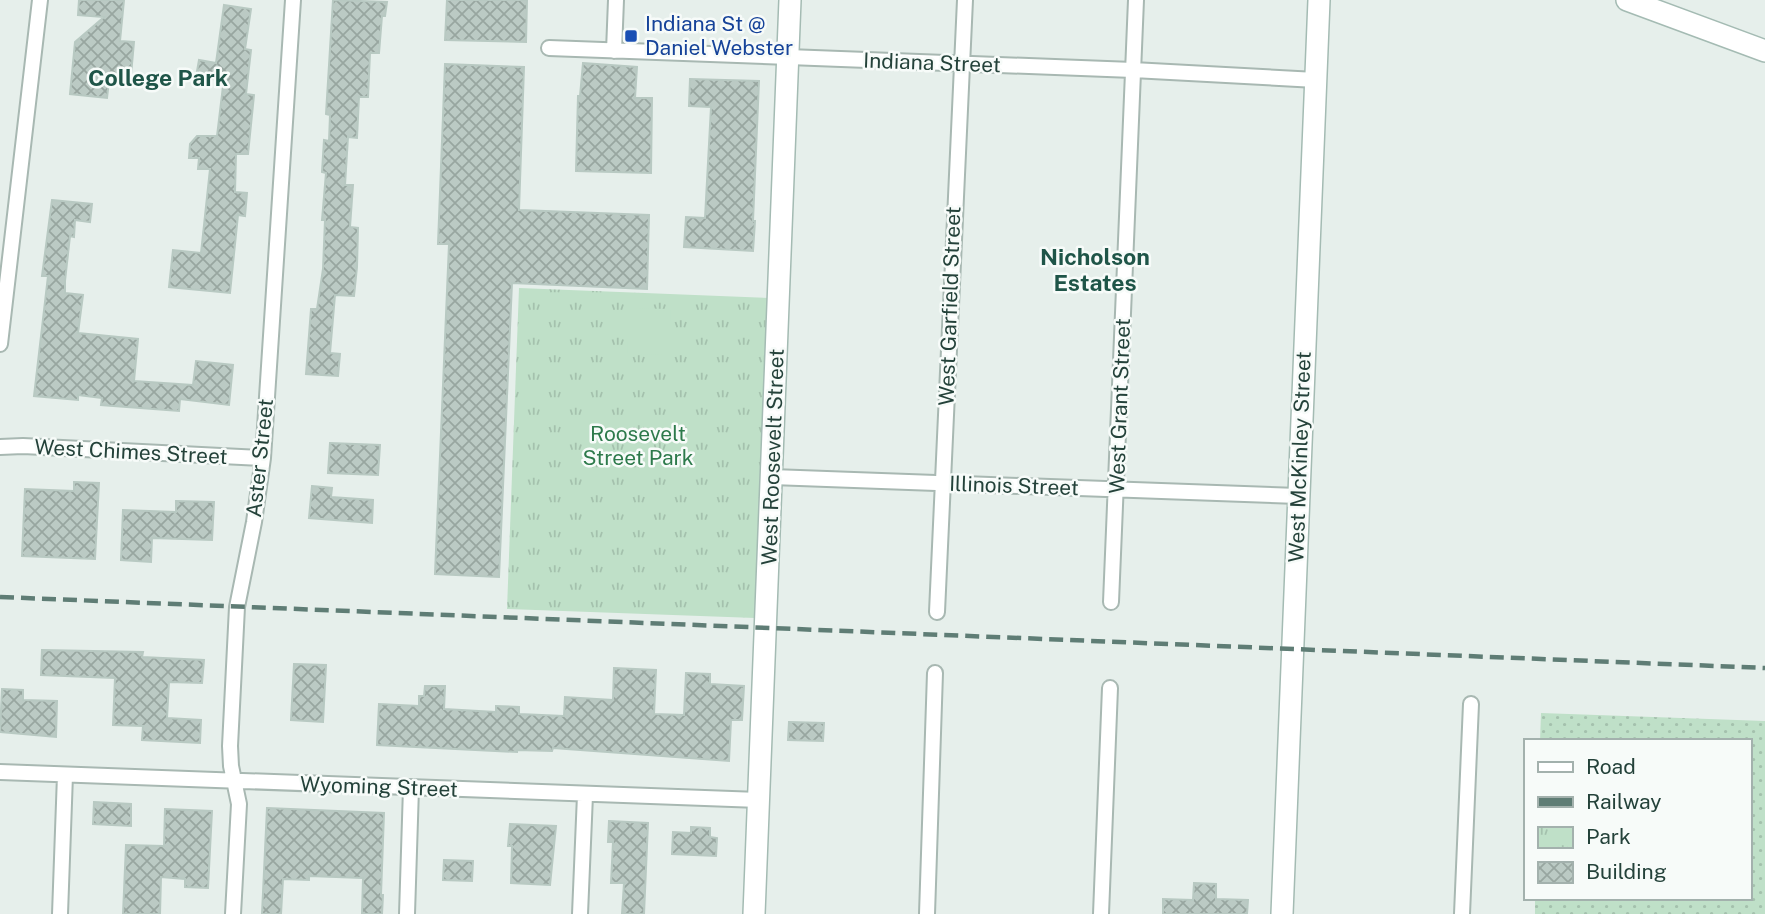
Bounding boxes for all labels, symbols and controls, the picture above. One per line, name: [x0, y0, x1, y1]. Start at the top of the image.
place label: Indiana St @ Daniel Webster: [645, 11, 793, 60]
marker: Indiana St @ Daniel Webster: [623, 28, 639, 44]
street label: Indiana Street: [863, 48, 1001, 77]
district label: College Park: [88, 64, 228, 91]
street label: West Garfield Street: [934, 206, 965, 406]
district label: Nicholson Estates: [1040, 243, 1150, 296]
street label: West Grant Street: [1104, 318, 1135, 494]
street label: West Roosevelt Street: [756, 348, 789, 566]
street label: West McKinley Street: [1283, 351, 1316, 563]
street label: Aster Street: [241, 397, 278, 519]
park label: Roosevelt Street Park: [582, 421, 694, 470]
street label: West Chimes Street: [34, 434, 228, 469]
street label: Illinois Street: [949, 471, 1079, 500]
legend: [1524, 739, 1751, 900]
text: Road: [1586, 754, 1636, 779]
street label: Wyoming Street: [300, 771, 458, 802]
text: Railway: [1586, 789, 1662, 814]
text: Park: [1586, 824, 1631, 849]
text: Building: [1586, 859, 1667, 884]

